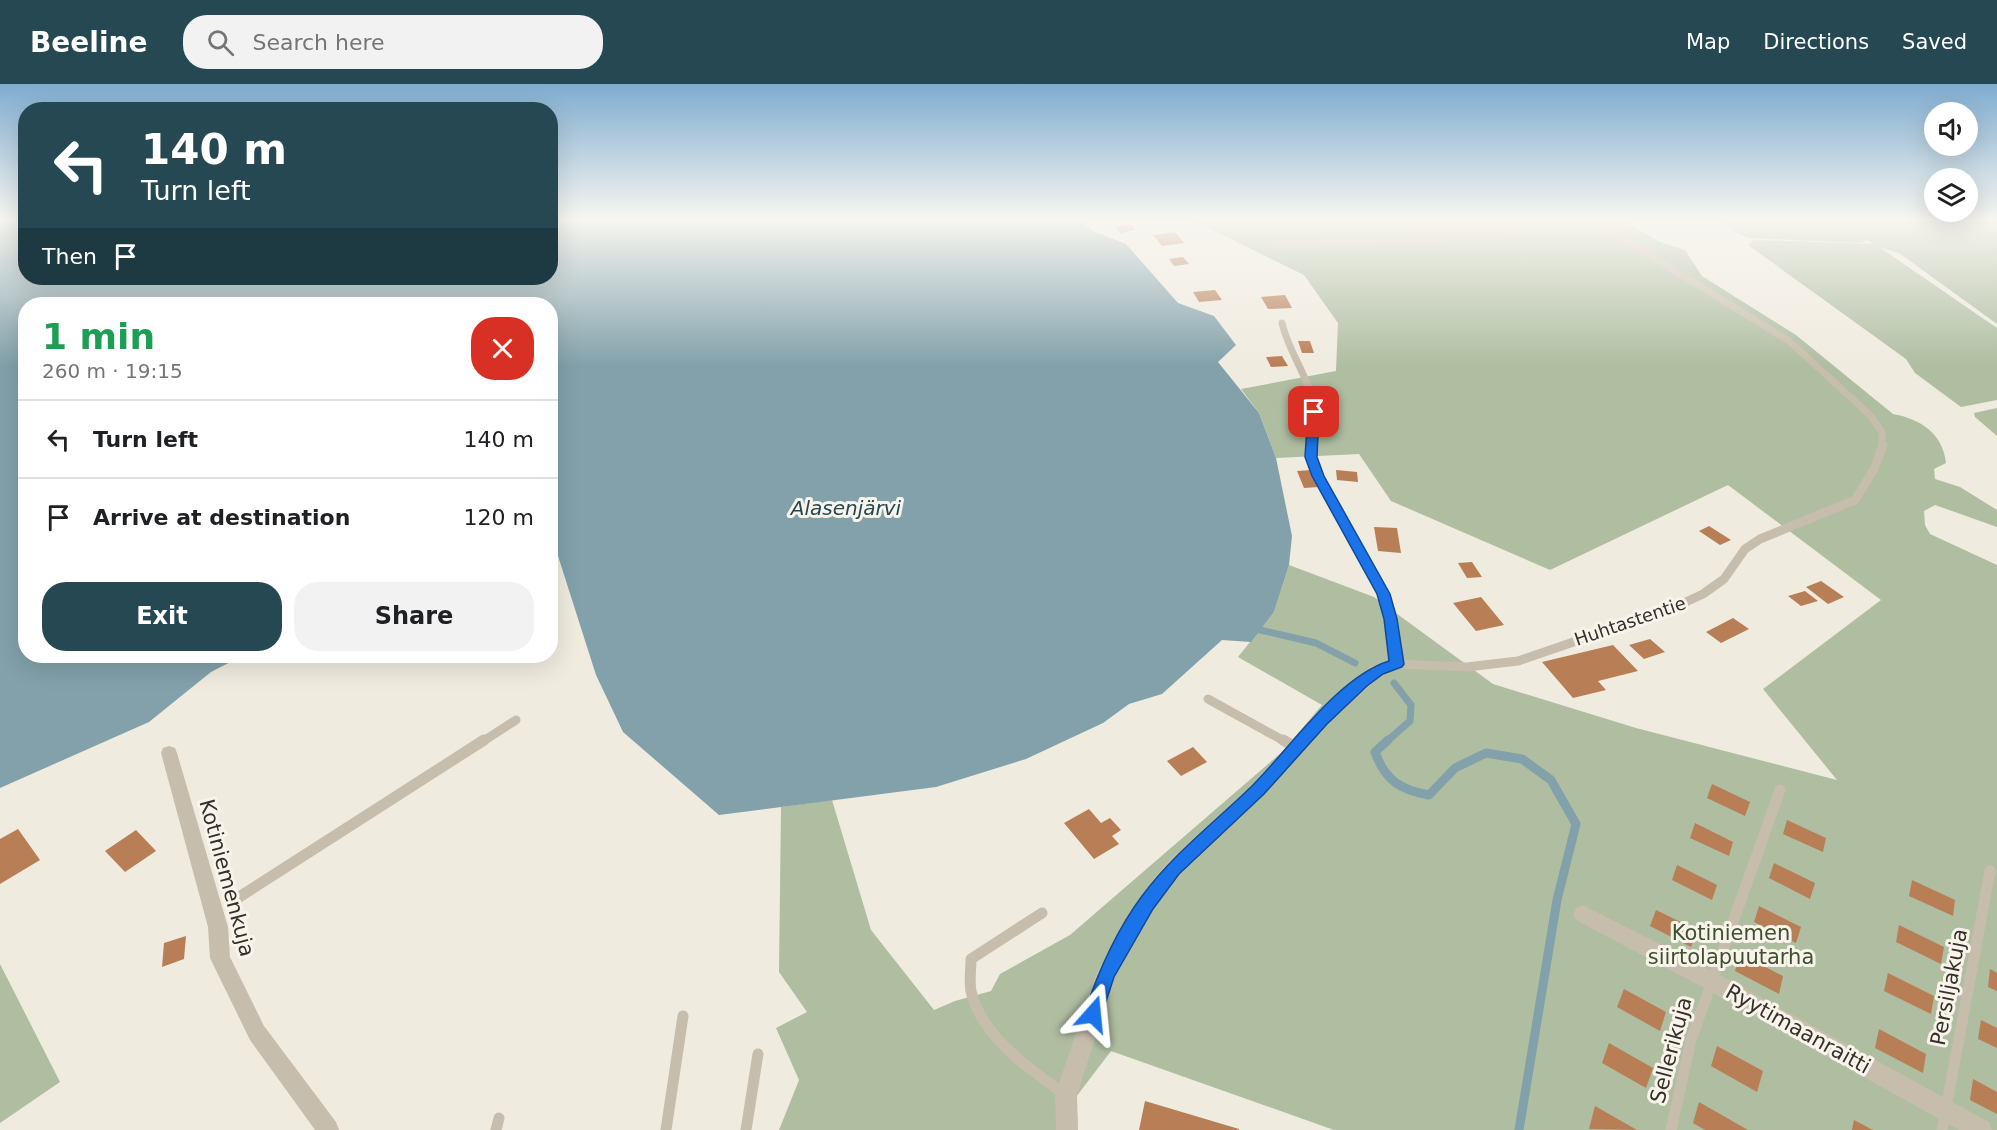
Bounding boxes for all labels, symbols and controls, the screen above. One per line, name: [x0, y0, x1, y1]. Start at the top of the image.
search box: [183, 15, 603, 69]
text: Beeline: [30, 26, 147, 59]
icon: search: [204, 26, 237, 59]
text: Search here: [252, 30, 385, 55]
text: Map: [1686, 30, 1730, 54]
text: Directions: [1763, 30, 1869, 54]
text: Saved: [1902, 30, 1967, 54]
map controls: [1924, 102, 1978, 222]
button: sound: [1924, 102, 1978, 156]
text: 140 m: [141, 125, 287, 174]
icon: left: [42, 126, 120, 204]
button: layers: [1924, 168, 1978, 222]
text: Turn left: [141, 175, 251, 206]
icon: arrive: [109, 240, 142, 273]
text: Then: [42, 244, 97, 269]
text: 1 min: [42, 316, 155, 357]
button: close: [471, 317, 534, 380]
text: 260 m · 19:15: [42, 359, 183, 383]
pin: [1288, 386, 1339, 437]
icon: arrive: [1297, 395, 1330, 428]
icon: left: [42, 423, 75, 456]
text: Turn left: [93, 427, 198, 452]
text: 140 m: [464, 427, 534, 452]
water label: Alasenjärvi: [789, 496, 902, 520]
icon: arrive: [42, 501, 75, 534]
text: Arrive at destination: [93, 505, 350, 530]
text: 120 m: [464, 505, 534, 530]
button: Exit: [42, 582, 282, 651]
button: Share: [294, 582, 534, 651]
street label: Huhtastentie: [1572, 592, 1688, 650]
street label: Kotiniemenkuja: [194, 797, 260, 959]
park label: Kotiniemen siirtolapuutarha: [1648, 921, 1814, 969]
street label: Persiljakuja: [1926, 927, 1972, 1047]
street label: Ryytimaanraitti: [1722, 979, 1874, 1079]
position arrow: [1061, 982, 1125, 1046]
street label: Sellerikuja: [1645, 994, 1697, 1106]

